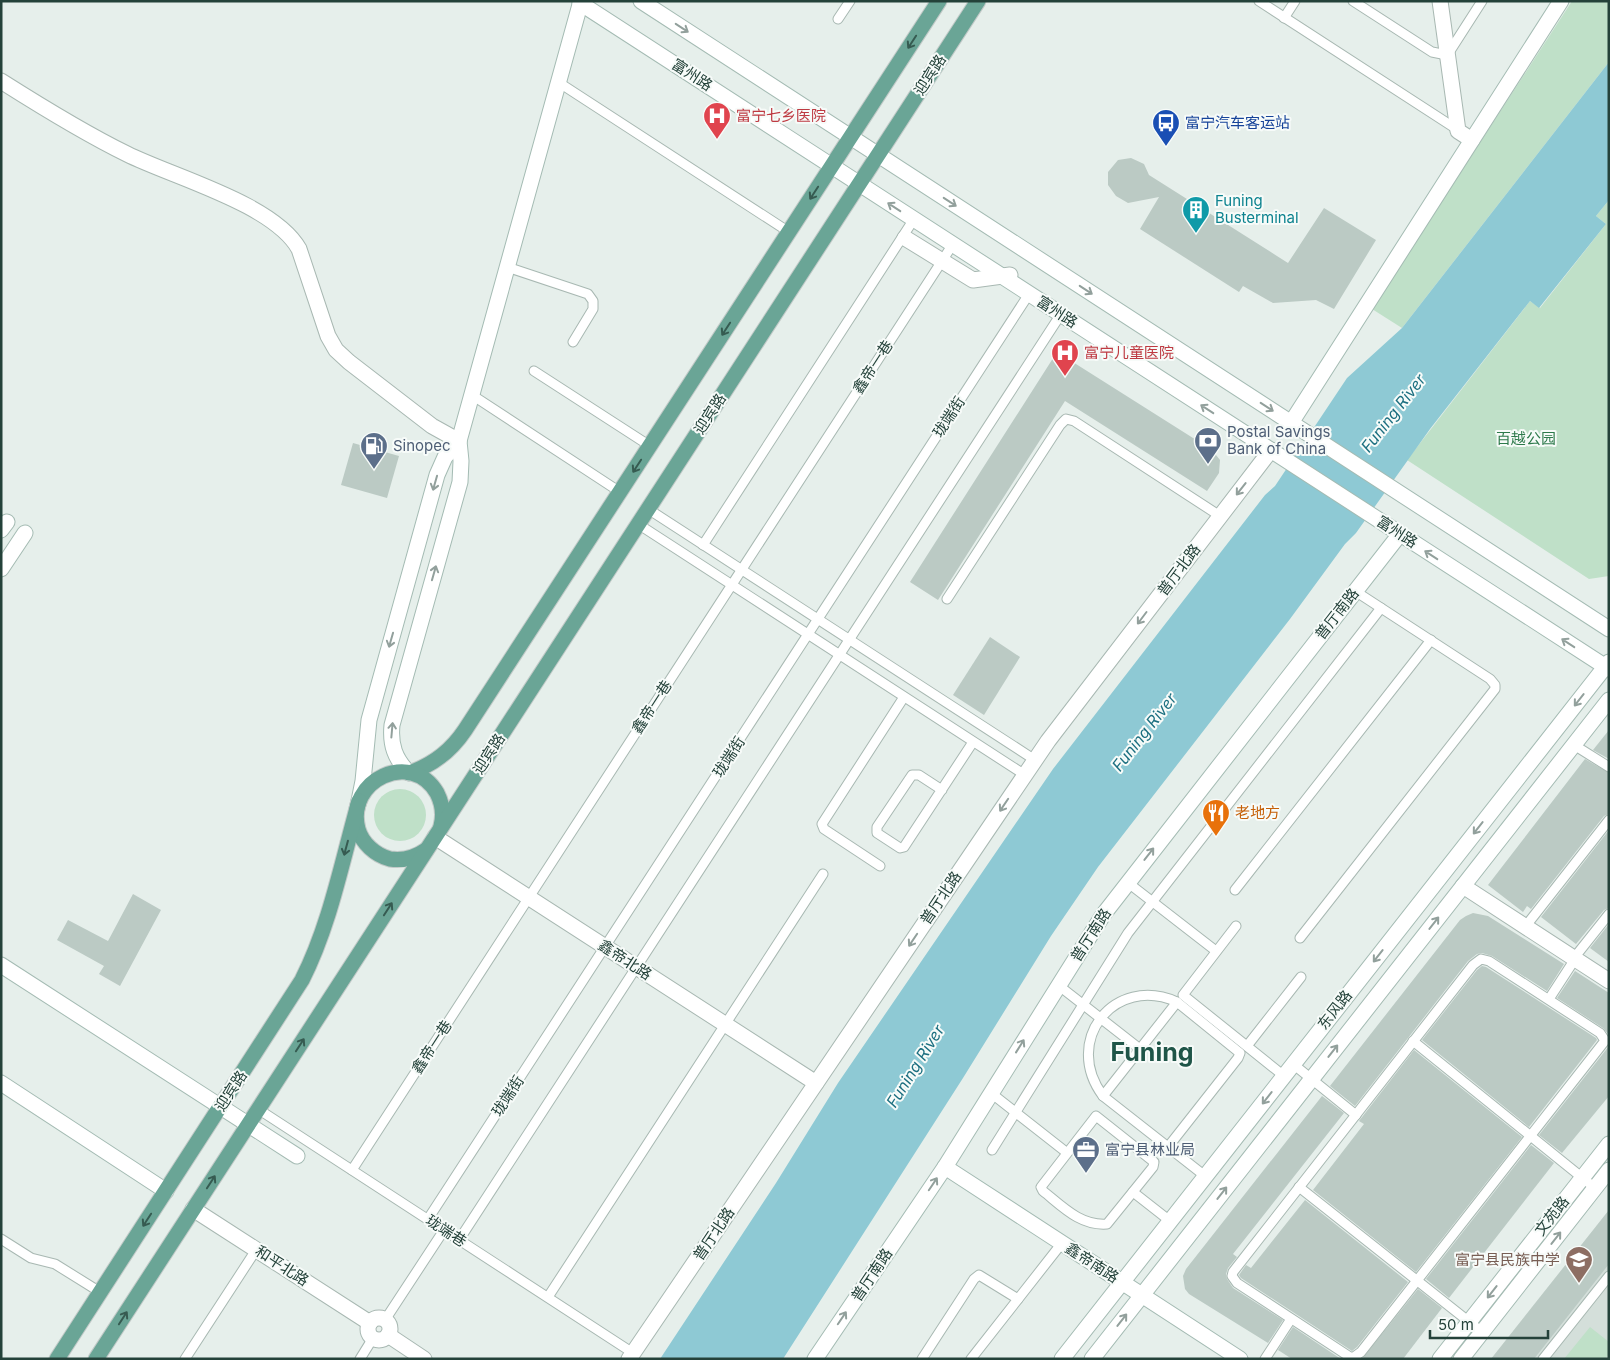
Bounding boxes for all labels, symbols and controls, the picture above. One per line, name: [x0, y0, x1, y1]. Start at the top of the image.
one-way arrow: [674, 23, 688, 33]
one-way arrow: [907, 35, 918, 49]
street label: 迎宾路: [909, 51, 950, 99]
street label: 富州路: [668, 54, 716, 95]
hospital icon: 富宁七乡医院: [702, 101, 732, 140]
place label: 富宁七乡医院: [736, 106, 826, 125]
bus stop icon: 富宁汽车客运站: [1151, 108, 1181, 147]
place label: 富宁汽车客运站: [1185, 113, 1290, 132]
one-way arrow: [809, 186, 820, 200]
place label: Funing Busterminal: [1215, 191, 1299, 227]
building icon: Funing Busterminal: [1181, 195, 1211, 234]
one-way arrow: [943, 197, 957, 207]
one-way arrow: [888, 201, 902, 211]
one-way arrow: [1079, 285, 1093, 295]
street label: 富州路: [1033, 291, 1081, 332]
one-way arrow: [721, 322, 731, 336]
street label: 鑫帝一巷: [848, 336, 897, 397]
hospital icon: 富宁儿童医院: [1050, 338, 1080, 377]
place label: 富宁儿童医院: [1084, 343, 1174, 362]
water label: Funing River: [1356, 369, 1430, 456]
street label: 迎宾路: [689, 390, 730, 438]
street label: 珑端街: [928, 393, 969, 441]
one-way arrow: [1260, 402, 1274, 412]
one-way arrow: [1200, 404, 1214, 414]
place label: Postal Savings Bank of China: [1227, 422, 1331, 458]
bank icon: Postal Savings Bank of China: [1193, 426, 1223, 465]
park label: 百越公园: [1496, 429, 1556, 448]
fuel station icon: Sinopec: [359, 431, 389, 470]
place label: Sinopec: [393, 436, 451, 455]
one-way arrow: [632, 458, 642, 472]
one-way arrow: [430, 475, 439, 491]
one-way arrow: [1236, 482, 1247, 495]
street label: 富州路: [1373, 511, 1421, 552]
street label: 普厅北路: [1153, 540, 1204, 599]
one-way arrow: [1425, 549, 1439, 559]
one-way arrow: [430, 566, 440, 582]
street label: 普厅南路: [1311, 584, 1363, 643]
one-way arrow: [1137, 611, 1148, 624]
one-way arrow: [386, 631, 396, 647]
one-way arrow: [1561, 638, 1575, 648]
street label: 鑫帝一巷: [627, 676, 676, 737]
water label: Funing River: [1107, 688, 1181, 775]
one-way arrow: [1573, 694, 1584, 707]
one-way arrow: [387, 722, 397, 738]
street label: 迎宾路: [468, 730, 509, 778]
street label: 珑端街: [708, 733, 749, 781]
one-way arrow: [999, 798, 1009, 812]
restaurant icon: 老地方: [1201, 798, 1231, 837]
place label: 老地方: [1235, 803, 1280, 822]
one-way arrow: [1473, 821, 1484, 834]
one-way arrow: [340, 840, 350, 856]
one-way arrow: [1144, 847, 1155, 860]
street label: 普厅北路: [916, 868, 965, 928]
one-way arrow: [383, 902, 393, 916]
street label: 普厅南路: [1066, 904, 1115, 965]
one-way arrow: [1428, 917, 1439, 930]
one-way arrow: [908, 932, 918, 946]
street label: 鑫帝北路: [595, 935, 656, 984]
one-way arrow: [1372, 949, 1383, 962]
street label: 东风路: [1313, 986, 1356, 1033]
street label: 鑫帝一巷: [407, 1016, 456, 1077]
water label: Funing River: [882, 1020, 949, 1111]
district label: Funing: [1110, 1037, 1194, 1067]
one-way arrow: [295, 1039, 305, 1053]
one-way arrow: [1015, 1040, 1025, 1054]
one-way arrow: [1328, 1045, 1339, 1058]
street label: 迎宾路: [210, 1067, 251, 1115]
street label: 珑端街: [487, 1072, 528, 1120]
one-way arrow: [1261, 1091, 1272, 1104]
office icon: 富宁县林业局: [1071, 1135, 1101, 1174]
place label: 富宁县林业局: [1105, 1140, 1195, 1159]
one-way arrow: [206, 1175, 216, 1189]
one-way arrow: [928, 1177, 938, 1191]
one-way arrow: [1217, 1186, 1228, 1199]
street label: 文苑路: [1530, 1192, 1573, 1239]
street label: 普厅北路: [689, 1204, 738, 1264]
street label: 珑端巷: [422, 1210, 470, 1251]
one-way arrow: [142, 1213, 152, 1227]
one-way arrow: [1550, 1232, 1561, 1245]
street label: 鑫帝南路: [1062, 1238, 1123, 1287]
street label: 和平北路: [252, 1241, 313, 1290]
street label: 普厅南路: [847, 1245, 896, 1305]
school or university icon: 富宁县民族中学: [1564, 1245, 1594, 1284]
place label: 富宁县民族中学: [1455, 1250, 1560, 1269]
one-way arrow: [1487, 1285, 1498, 1298]
scale bar: [1430, 1308, 1548, 1340]
one-way arrow: [117, 1311, 128, 1325]
one-way arrow: [837, 1312, 847, 1326]
one-way arrow: [1116, 1314, 1127, 1327]
text: 50 m: [1438, 1315, 1474, 1334]

